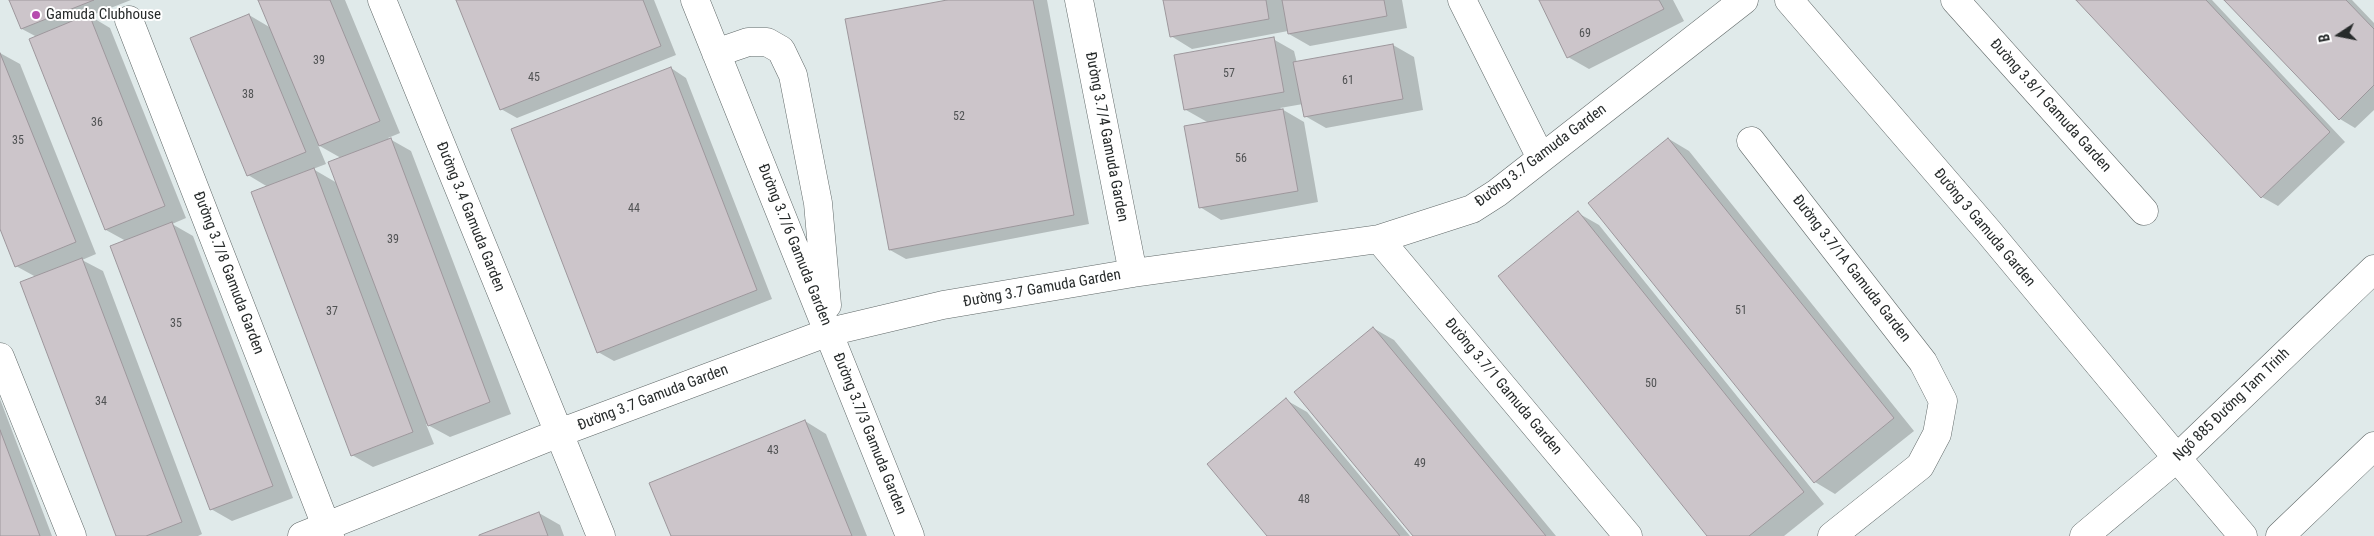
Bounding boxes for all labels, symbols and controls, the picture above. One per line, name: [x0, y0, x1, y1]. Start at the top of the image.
place label: Gamuda Clubhouse: [46, 6, 161, 24]
marker: Gamuda Clubhouse: [30, 9, 42, 21]
north arrow: [2314, 10, 2364, 60]
house number: 69: [1579, 27, 1591, 41]
text: B: [2316, 32, 2333, 43]
street label: Đường 3.8/1 Gamuda Garden: [1986, 36, 2114, 176]
street label: Đường 3.7/4 Gamuda Garden: [1081, 50, 1131, 224]
house number: 39: [313, 54, 325, 68]
house number: 57: [1223, 67, 1235, 81]
house number: 45: [528, 71, 540, 85]
house number: 61: [1342, 74, 1354, 88]
house number: 38: [242, 88, 254, 102]
street label: Đường 3.7 Gamuda Garden: [1472, 101, 1610, 211]
house number: 52: [953, 110, 965, 124]
house number: 36: [91, 116, 103, 130]
house number: 35: [12, 134, 24, 148]
street label: Đường 3.4 Gamuda Garden: [432, 140, 508, 294]
house number: 56: [1235, 152, 1247, 166]
street label: Đường 3.7/6 Gamuda Garden: [753, 162, 835, 328]
street label: Đường 3 Gamuda Garden: [1929, 165, 2039, 291]
street label: Đường 3.7/8 Gamuda Garden: [189, 189, 267, 357]
street label: Đường 3.7/1A Gamuda Garden: [1788, 192, 1914, 346]
house number: 44: [628, 202, 640, 216]
house number: 39: [387, 233, 399, 247]
street label: Đường 3.7 Gamuda Garden: [962, 266, 1122, 312]
house number: 51: [1735, 304, 1747, 318]
house number: 37: [326, 305, 338, 319]
street label: Đường 3.7/1 Gamuda Garden: [1441, 315, 1565, 459]
house number: 35: [170, 317, 182, 331]
street label: Ngõ 885 Đường Tam Trinh: [2170, 345, 2294, 465]
street label: Đường 3.7/3 Gamuda Garden: [828, 351, 910, 517]
street label: Đường 3.7 Gamuda Garden: [575, 361, 731, 435]
house number: 50: [1645, 377, 1657, 391]
house number: 34: [95, 395, 107, 409]
house number: 43: [767, 444, 779, 458]
house number: 49: [1414, 457, 1426, 471]
house number: 48: [1298, 493, 1310, 507]

